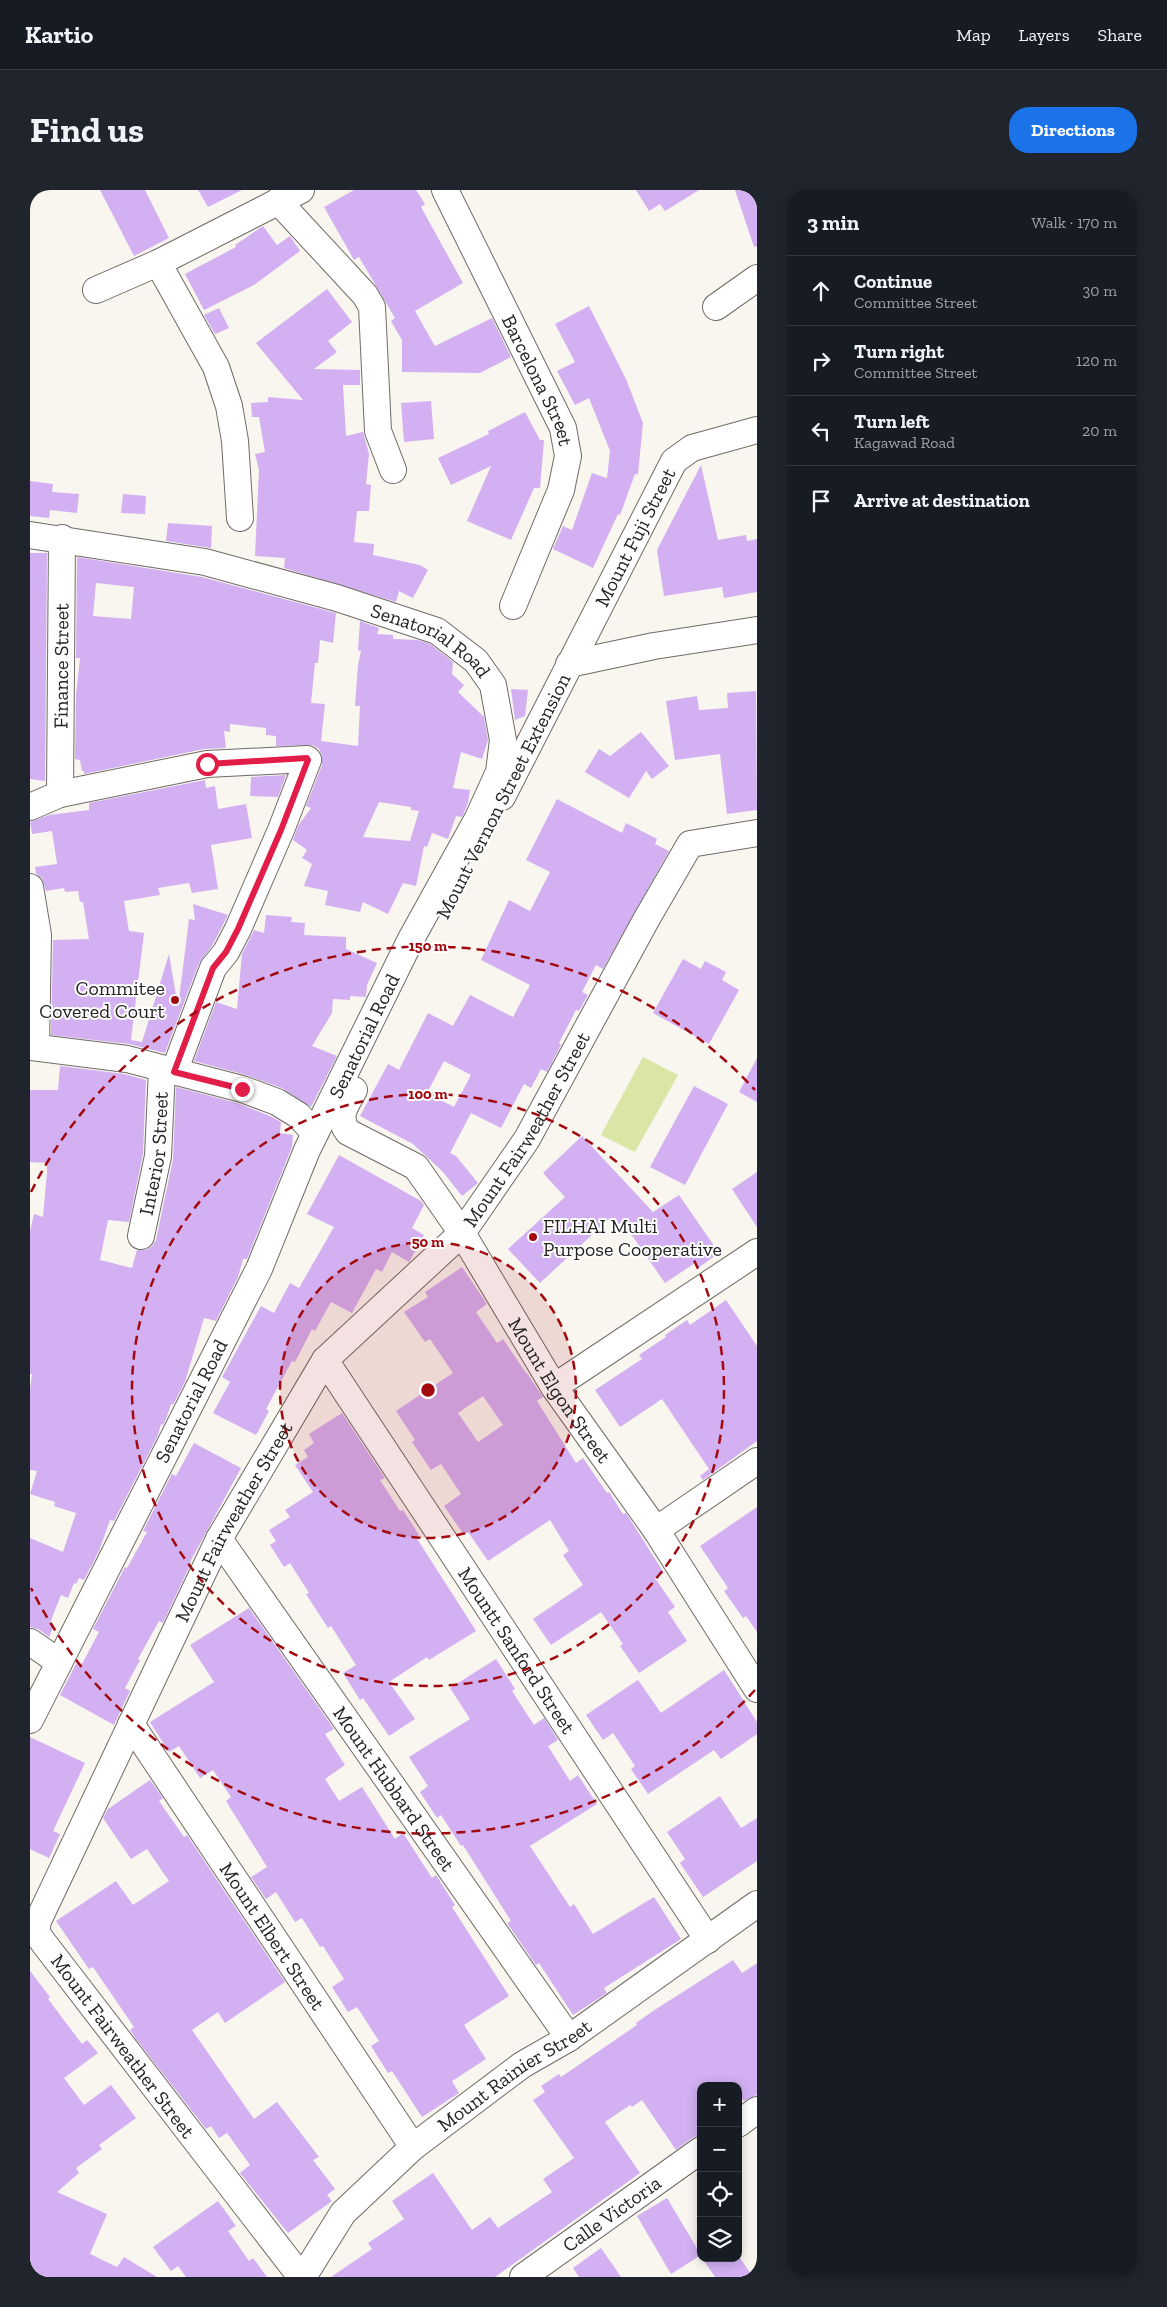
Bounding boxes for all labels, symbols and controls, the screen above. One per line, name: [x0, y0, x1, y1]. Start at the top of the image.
text: Kartio: [25, 20, 93, 49]
text: Map: [956, 24, 991, 46]
text: Layers: [1019, 24, 1070, 46]
text: Share: [1098, 24, 1142, 46]
button: Directions: [1009, 107, 1137, 153]
text: Find us: [30, 109, 144, 151]
text: 3 min: [807, 210, 859, 235]
text: Walk · 170 m: [1032, 213, 1117, 232]
text: Continue: [854, 270, 932, 293]
icon: ahead: [807, 277, 835, 305]
text: 30 m: [1083, 281, 1117, 300]
text: Committee Street: [854, 293, 977, 312]
street label: Barcelona Street: [497, 311, 578, 448]
text: Turn right: [854, 340, 944, 363]
icon: right: [807, 347, 835, 375]
text: 120 m: [1076, 351, 1117, 370]
text: Committee Street: [854, 363, 977, 382]
text: Turn left: [854, 410, 929, 433]
icon: left: [807, 417, 835, 445]
text: 20 m: [1082, 421, 1117, 440]
text: Kagawad Road: [854, 433, 955, 452]
street label: Mount Fuji Street: [590, 463, 681, 610]
icon: arrive: [807, 487, 835, 515]
text: Arrive at destination: [854, 489, 1030, 512]
street label: Senatorial Road: [368, 598, 496, 682]
street label: Finance Street: [49, 603, 73, 729]
street label: Mount Vernon Street Extension: [431, 669, 576, 923]
route start: [196, 753, 219, 776]
text: 150 m: [409, 937, 447, 955]
street label: Senatorial Road: [324, 970, 404, 1102]
place label: Commitee Covered Court: [39, 976, 166, 1023]
marker: Commitee Covered Court: [169, 994, 181, 1006]
street label: Mount Fairweather Street: [458, 1027, 595, 1232]
route end: [231, 1078, 254, 1101]
text: 100 m: [408, 1085, 448, 1103]
street label: Interior Street: [134, 1091, 173, 1217]
place label: FILHAI Multi Purpose Cooperative: [543, 1214, 722, 1261]
marker: FILHAI Multi Purpose Cooperative: [527, 1231, 539, 1243]
text: 50 m: [412, 1233, 444, 1251]
street label: Mount Elgon Street: [503, 1313, 617, 1468]
street label: Senatorial Road: [150, 1335, 232, 1467]
centre of rings: [419, 1381, 437, 1399]
street label: Mount Fairweather Street: [170, 1417, 298, 1626]
street label: Mountt Sanford Street: [453, 1563, 581, 1739]
street label: Mount Hubbard Street: [328, 1702, 461, 1876]
street label: Mount Elbert Street: [215, 1858, 331, 2015]
street label: Mount Fairweather Street: [46, 1949, 200, 2143]
street label: Mount Rainier Street: [433, 2014, 596, 2136]
map controls: [697, 2082, 742, 2262]
button: +: [697, 2082, 742, 2127]
button: −: [697, 2127, 742, 2172]
street label: Calle Victoria: [558, 2170, 666, 2257]
button: locate: [697, 2172, 742, 2217]
button: layers: [697, 2217, 742, 2262]

